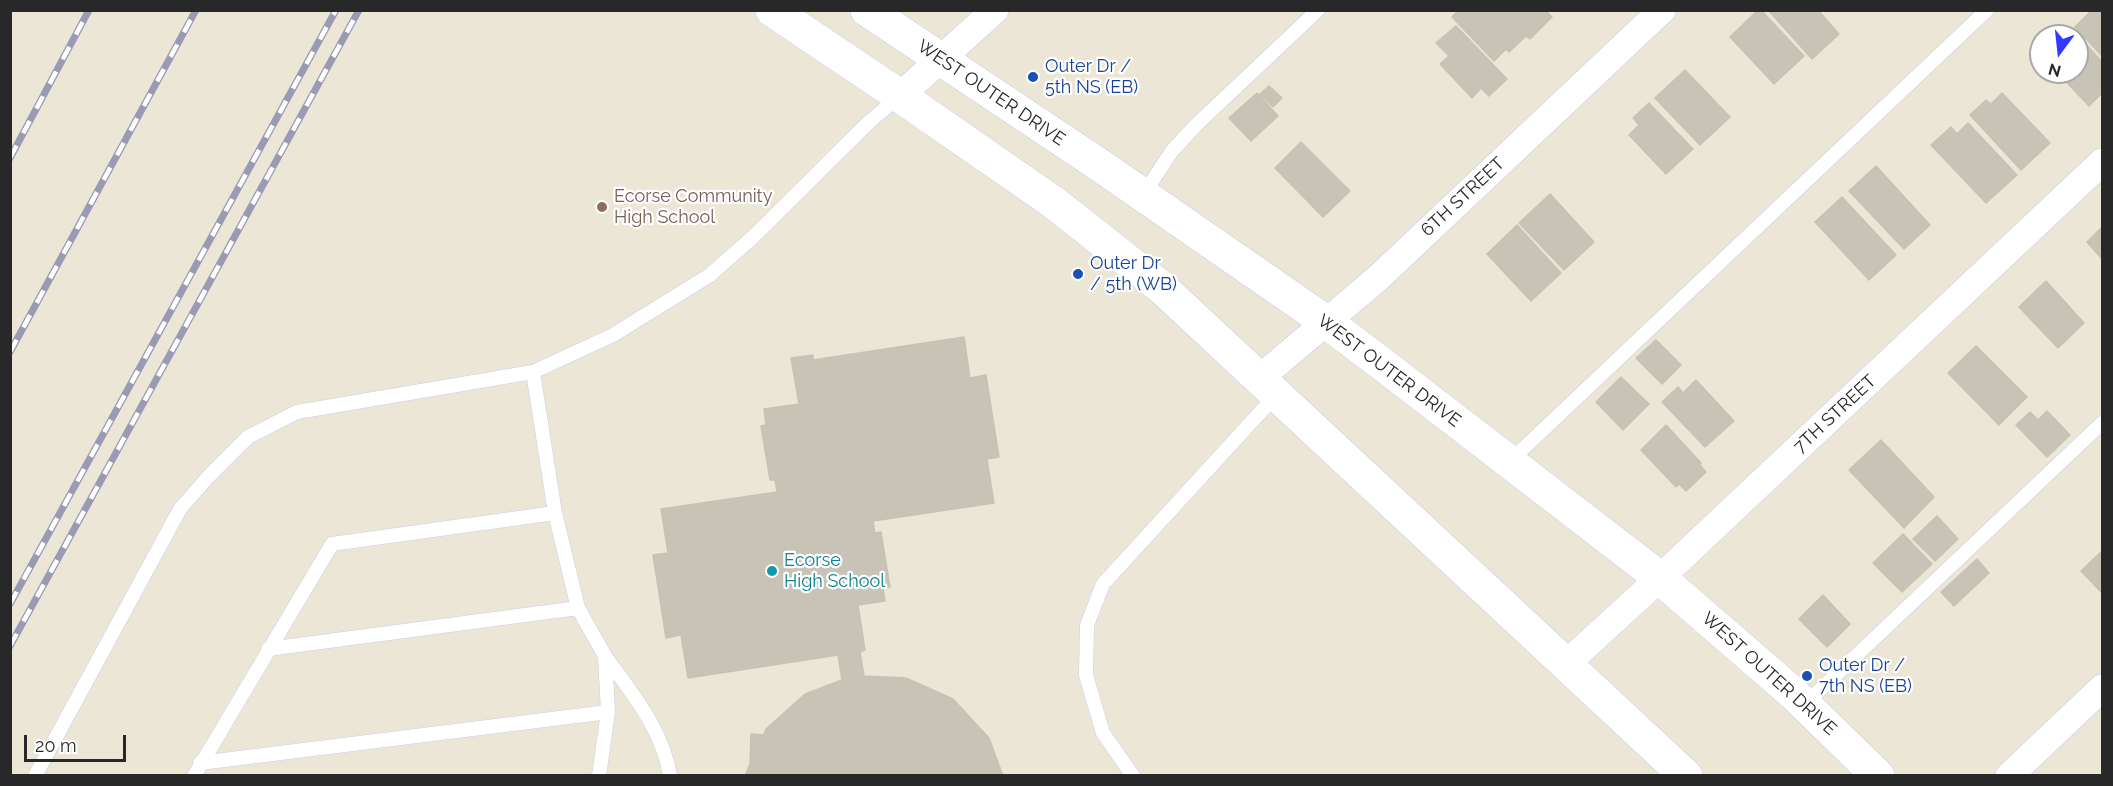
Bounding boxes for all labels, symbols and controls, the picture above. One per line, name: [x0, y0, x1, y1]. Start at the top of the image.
north arrow: [2029, 24, 2089, 84]
street label: WEST OUTER DRIVE: [913, 35, 1069, 151]
place label: Outer Dr / 5th NS (EB): [1045, 56, 1138, 98]
text: N: [2046, 59, 2063, 81]
marker: Outer Dr / 5th NS (EB): [1026, 70, 1040, 84]
street label: 6TH STREET: [1417, 153, 1509, 241]
place label: Ecorse Community High School: [614, 186, 772, 228]
marker: Ecorse Community High School: [595, 200, 609, 214]
place label: Outer Dr / 5th (WB): [1090, 253, 1177, 296]
marker: Outer Dr / 5th (WB): [1071, 267, 1085, 281]
street label: WEST OUTER DRIVE: [1313, 310, 1465, 432]
street label: 7TH STREET: [1789, 370, 1881, 458]
place label: Ecorse High School: [784, 550, 885, 592]
marker: Ecorse High School: [765, 564, 779, 578]
street label: WEST OUTER DRIVE: [1697, 608, 1841, 740]
place label: Outer Dr / 7th NS (EB): [1819, 655, 1912, 698]
marker: Outer Dr / 7th NS (EB): [1800, 669, 1814, 683]
scale bar: [27, 723, 129, 761]
text: 20 m: [35, 735, 77, 756]

